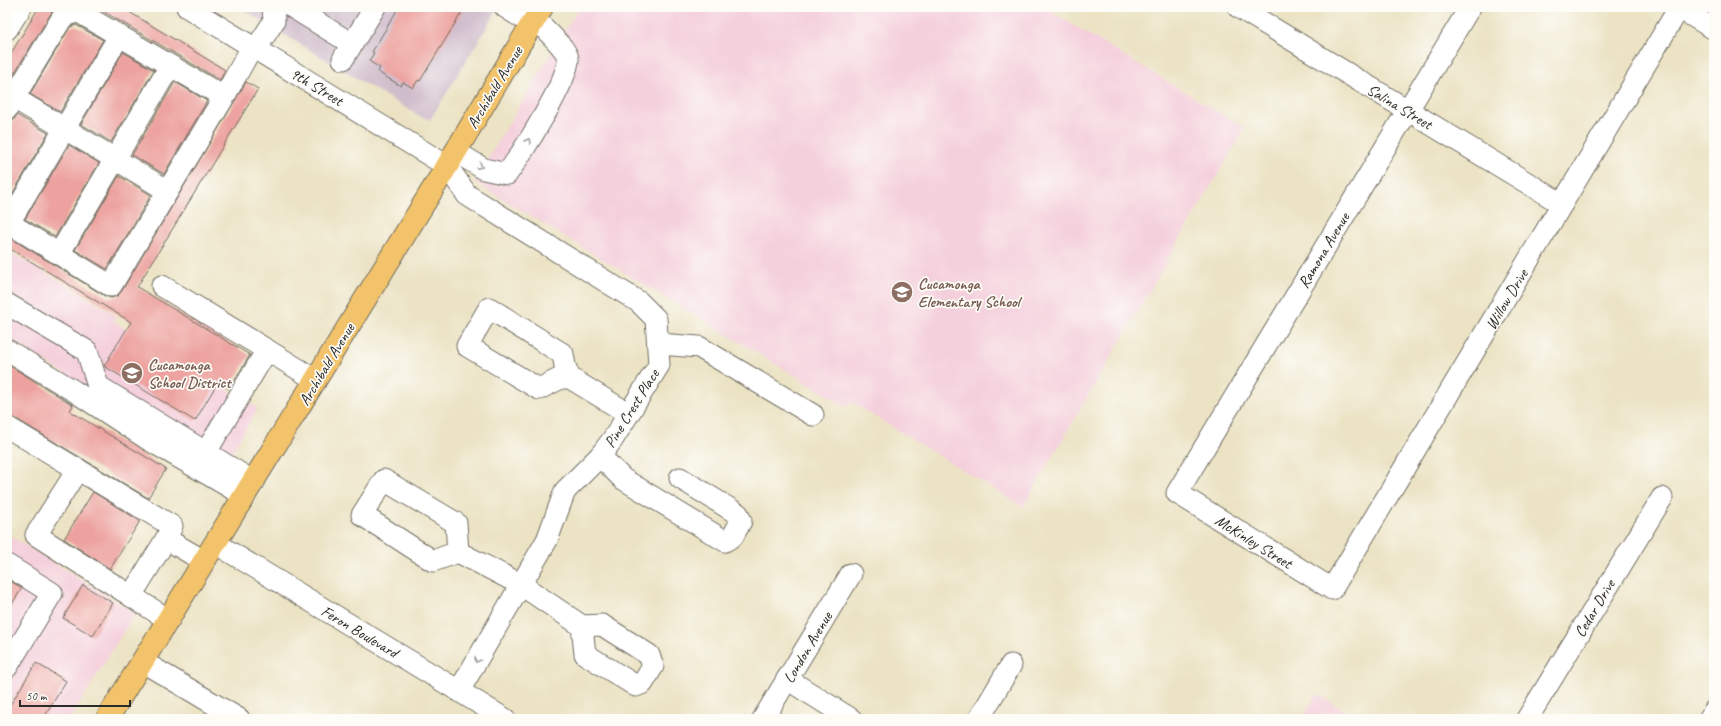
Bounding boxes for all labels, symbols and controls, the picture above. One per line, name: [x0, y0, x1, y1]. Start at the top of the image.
street label: Archibald Avenue: [462, 41, 528, 132]
street label: 9th Street: [286, 63, 348, 111]
street label: Salina Street: [1363, 80, 1437, 135]
one-way arrow: [524, 138, 531, 145]
one-way arrow: [476, 161, 483, 169]
street label: Ramona Avenue: [1294, 208, 1355, 292]
street label: Willow Drive: [1481, 264, 1534, 333]
place label: Cucamonga Elementary School: [918, 274, 1023, 312]
school or university icon: Cucamonga Elementary School: [889, 279, 915, 305]
street label: Archibald Avenue: [294, 318, 360, 409]
place label: Cucamonga School District: [148, 355, 232, 393]
school or university icon: Cucamonga School District: [119, 360, 145, 386]
street label: Pine Crest Place: [600, 364, 665, 451]
street label: McKinley Street: [1211, 510, 1297, 574]
street label: Cedar Drive: [1570, 575, 1621, 641]
street label: Feron Boulevard: [317, 601, 404, 664]
street label: London Avenue: [779, 607, 838, 687]
one-way arrow: [474, 656, 481, 663]
scale bar: [20, 682, 130, 708]
text: 50 m: [26, 688, 48, 704]

